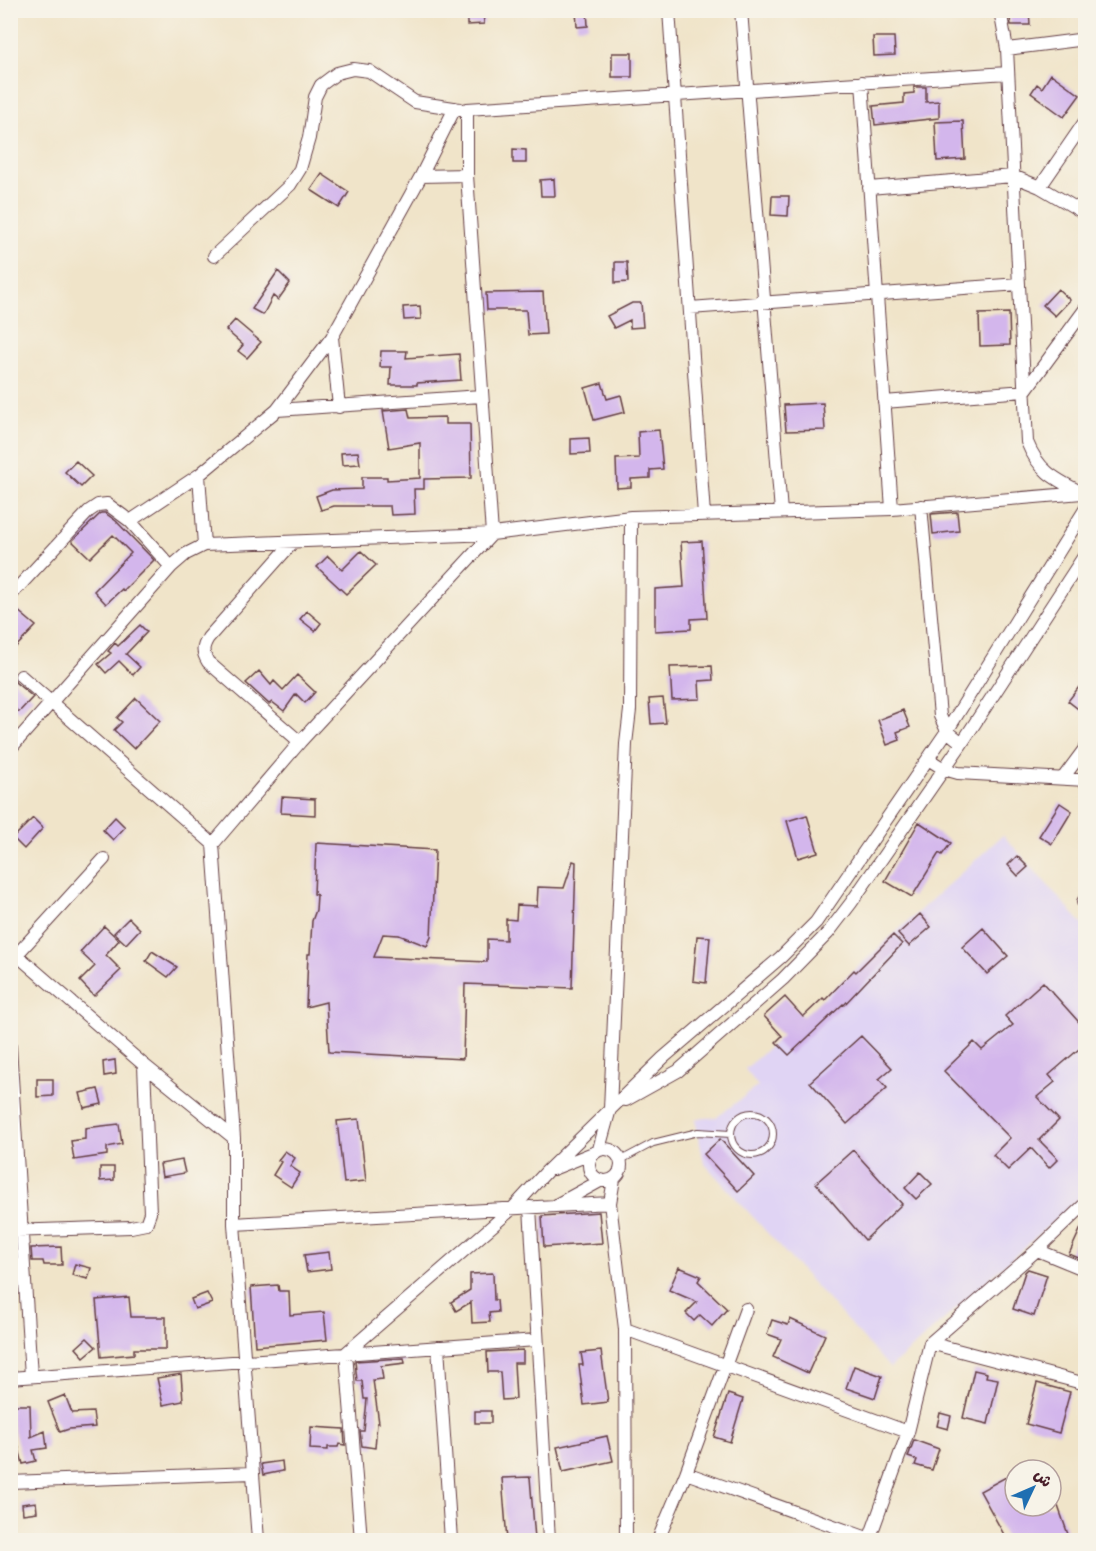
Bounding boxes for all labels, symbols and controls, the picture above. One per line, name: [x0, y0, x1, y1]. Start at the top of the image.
north arrow: [1003, 1458, 1063, 1518]
text: ش: [1028, 1464, 1058, 1494]

